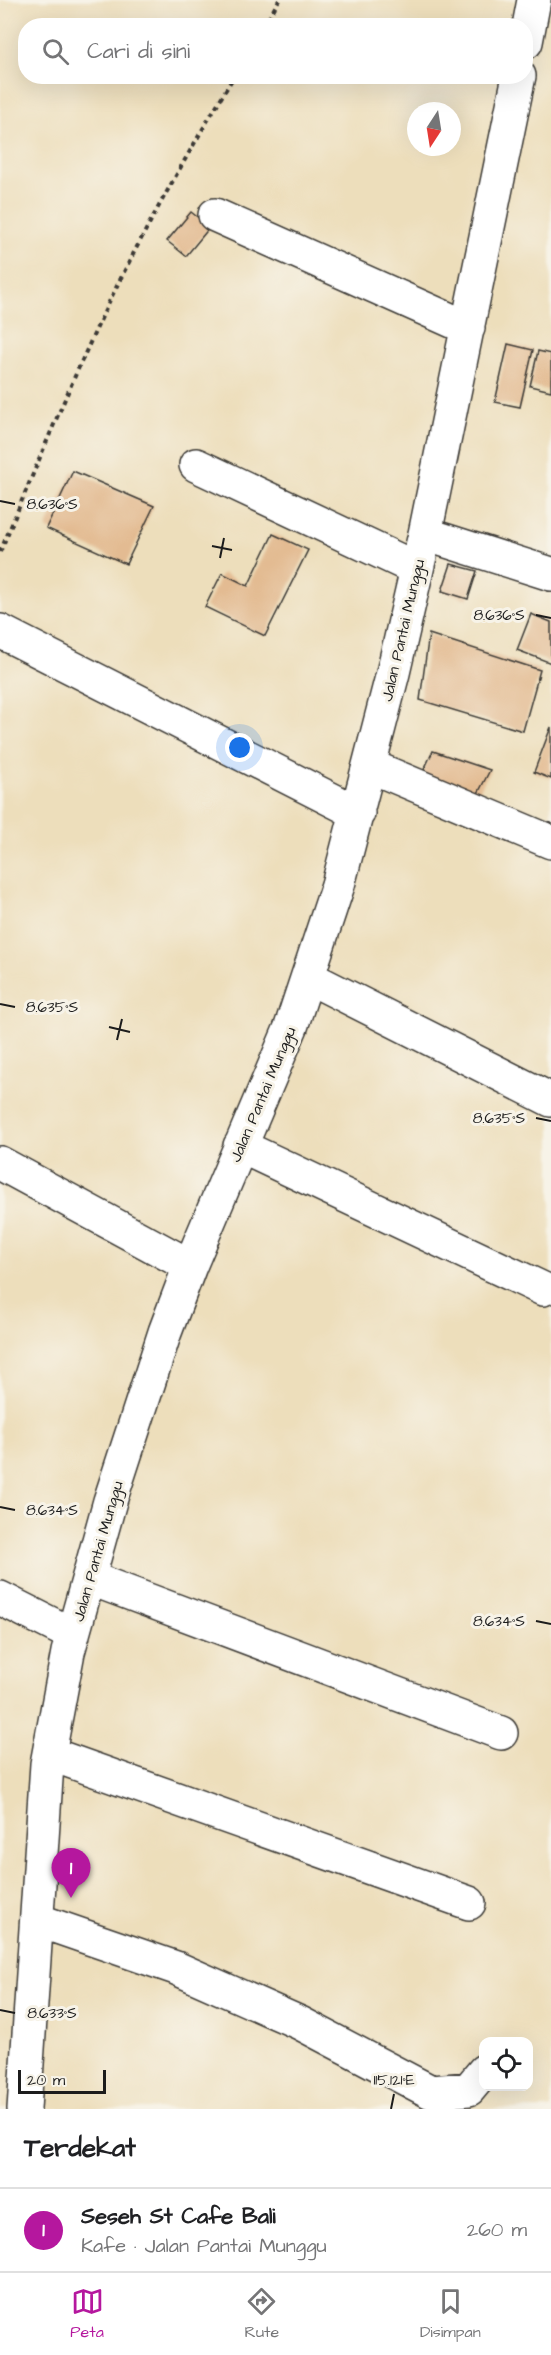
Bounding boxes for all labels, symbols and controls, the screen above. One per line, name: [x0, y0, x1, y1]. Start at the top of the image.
search box: [18, 18, 533, 84]
icon: search: [39, 35, 72, 68]
text: Cari di sini: [87, 36, 190, 67]
north arrow: [407, 102, 461, 156]
text: 8.636°S: [26, 494, 78, 515]
street label: Jalan Pantai Munggu: [376, 557, 431, 704]
text: 8.636°S: [473, 605, 525, 626]
your location: [225, 733, 254, 762]
text: 8.635°S: [26, 997, 79, 1018]
street label: Jalan Pantai Munggu: [224, 1023, 302, 1166]
text: 8.635°S: [473, 1108, 526, 1129]
street label: Jalan Pantai Munggu: [67, 1478, 130, 1624]
text: 8.634°S: [26, 1500, 78, 1521]
text: 8.634°S: [473, 1611, 525, 1632]
pin: 1: [52, 1848, 90, 1898]
text: 8.633°S: [27, 2003, 77, 2024]
map controls: [479, 2037, 533, 2091]
button: locate: [479, 2037, 533, 2091]
scale bar: [18, 2067, 106, 2094]
text: 20 m: [27, 2069, 65, 2091]
text: 115.121°E: [373, 2070, 415, 2091]
text: Terdekat: [24, 2130, 136, 2166]
text: Seseh St Cafe Bali: [81, 2201, 276, 2232]
text: 1: [42, 2216, 45, 2244]
text: 260 m: [467, 2216, 527, 2244]
text: Kafe · Jalan Pantai Munggu: [81, 2232, 327, 2260]
tab: Peta: [70, 2285, 104, 2343]
tab: Rute: [245, 2285, 279, 2343]
tab: Disimpan: [420, 2285, 481, 2343]

